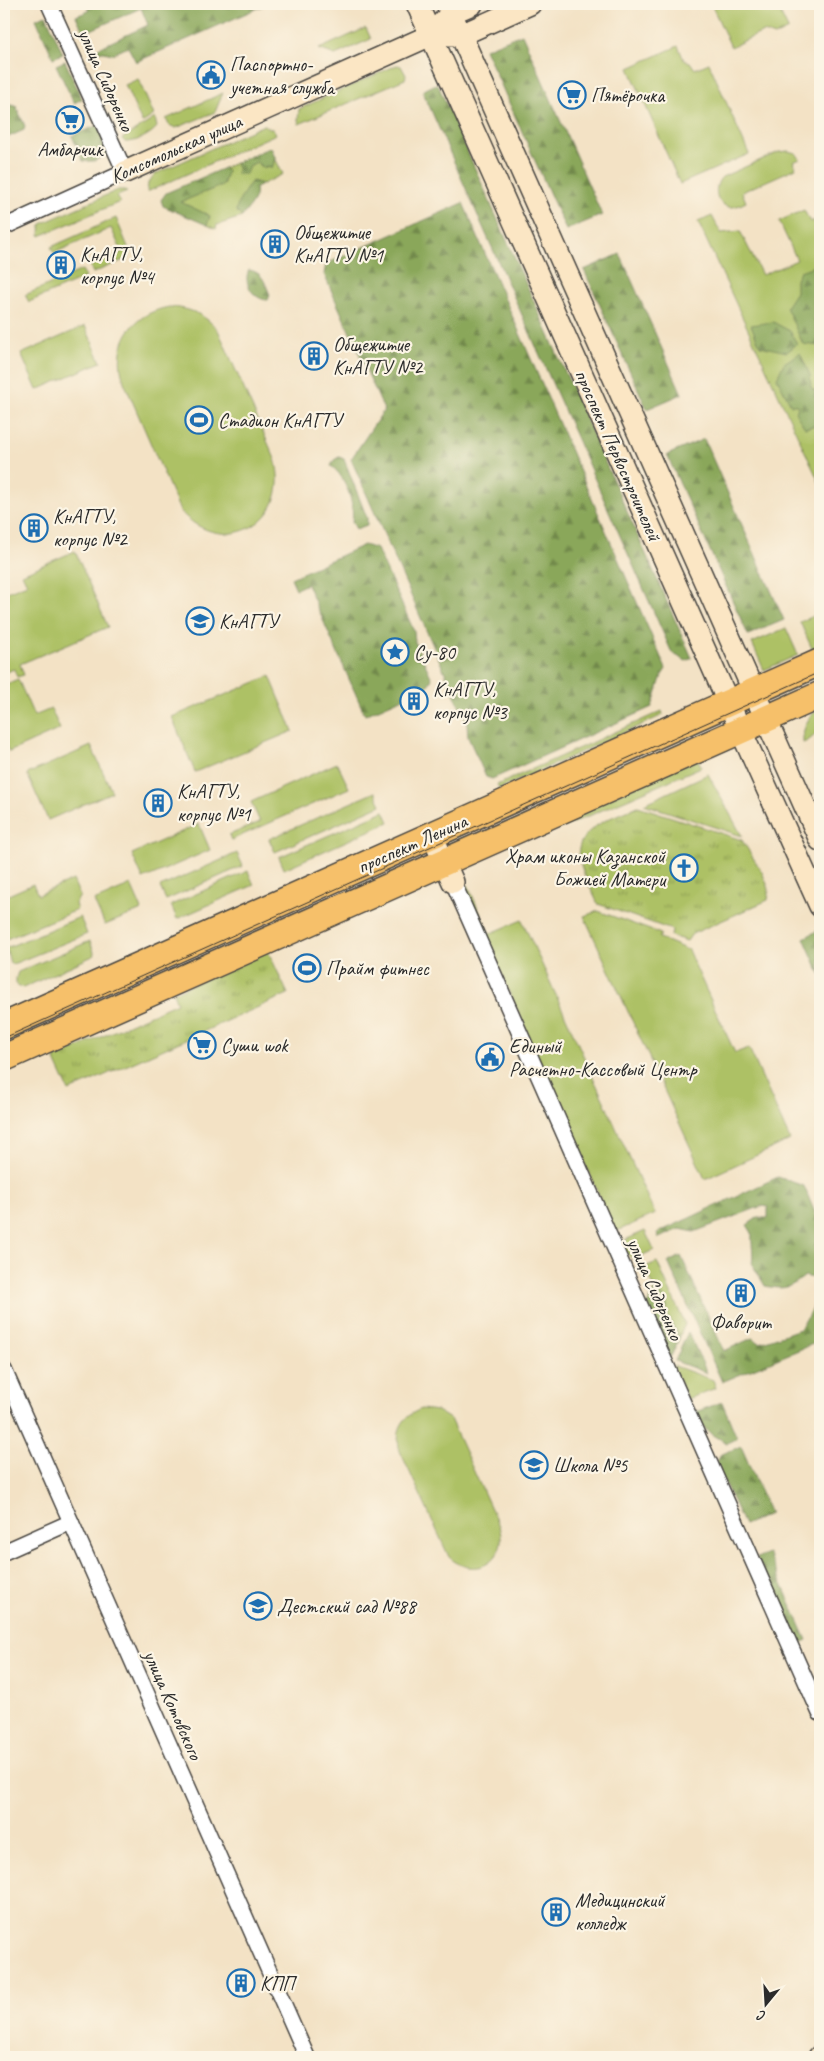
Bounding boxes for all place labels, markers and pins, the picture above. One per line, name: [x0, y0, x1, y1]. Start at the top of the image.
place label: Паспортно- учетная служба: [229, 52, 336, 100]
public building icon: Паспортно- учетная служба: [196, 60, 226, 90]
supermarket icon: Пятёрочка: [557, 80, 587, 110]
place label: Пятёрочка: [591, 83, 666, 108]
supermarket icon: Амбарчик: [55, 105, 85, 135]
place label: Амбарчик: [38, 137, 104, 162]
place label: Общежитие КнАГТУ №1: [294, 220, 384, 268]
building icon: Общежитие КнАГТУ №1: [260, 229, 290, 259]
place label: КнАГТУ, корпус №4: [80, 242, 156, 290]
building icon: КнАГТУ, корпус №4: [46, 250, 76, 280]
place label: Общежитие КнАГТУ №2: [333, 332, 424, 380]
building icon: Общежитие КнАГТУ №2: [299, 341, 329, 371]
sports icon: Стадион КнАГТУ: [184, 405, 214, 435]
place label: Стадион КнАГТУ: [218, 408, 344, 433]
place label: КнАГТУ, корпус №2: [53, 504, 129, 552]
building icon: КнАГТУ, корпус №2: [19, 513, 49, 543]
school or university icon: КнАГТУ: [185, 606, 215, 636]
place label: КнАГТУ: [219, 609, 281, 634]
place icon: Су-80: [380, 637, 410, 667]
place label: Су-80: [414, 640, 457, 665]
place label: КнАГТУ, корпус №3: [433, 677, 509, 725]
building icon: КнАГТУ, корпус №3: [399, 686, 429, 716]
place label: КнАГТУ, корпус №1: [177, 779, 252, 827]
building icon: КнАГТУ, корпус №1: [143, 788, 173, 818]
place label: Храм иконы Казанской Божией Матери: [505, 844, 667, 892]
church icon: Храм иконы Казанской Божией Матери: [669, 853, 699, 883]
sports icon: Прайм фитнес: [292, 953, 322, 983]
place label: Прайм фитнес: [326, 956, 430, 981]
supermarket icon: Суши wok: [187, 1030, 217, 1060]
place label: Суши wok: [221, 1033, 289, 1058]
place label: Единый Расчетно-Кассовый Центр: [509, 1034, 698, 1082]
public building icon: Единый Расчетно-Кассовый Центр: [475, 1042, 505, 1072]
building icon: Фаворит: [726, 1278, 756, 1308]
place label: Фаворит: [711, 1310, 772, 1335]
school or university icon: Школа №5: [519, 1450, 549, 1480]
place label: Школа №5: [553, 1453, 628, 1478]
school or university icon: Дестский сад №88: [243, 1591, 273, 1621]
place label: Дестский сад №88: [277, 1594, 418, 1619]
place label: Медицинский колледж: [575, 1888, 666, 1936]
building icon: Медицинский колледж: [541, 1897, 571, 1927]
building icon: КПП: [226, 1968, 256, 1998]
place label: КПП: [260, 1971, 298, 1996]

